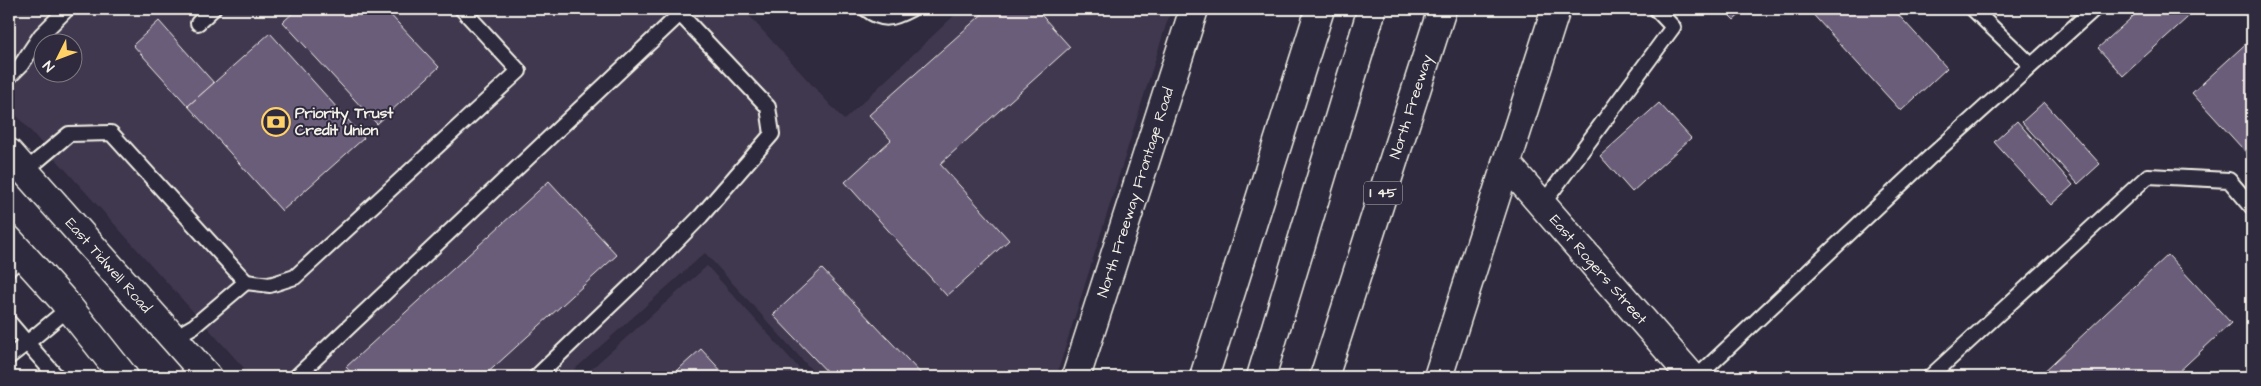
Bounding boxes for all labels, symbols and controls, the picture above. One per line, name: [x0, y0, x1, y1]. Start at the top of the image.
north arrow: [32, 32, 82, 82]
street label: North Freeway: [1384, 52, 1438, 161]
text: N: [39, 56, 59, 76]
street label: North Freeway Frontage Road: [1092, 84, 1179, 300]
place label: Priority Trust Credit Union: [295, 103, 394, 141]
bank icon: Priority Trust Credit Union: [261, 107, 291, 137]
road number: I 45: [1364, 182, 1402, 204]
street label: East Rogers Street: [1545, 210, 1652, 329]
street label: East Tidwell Road: [61, 213, 157, 318]

